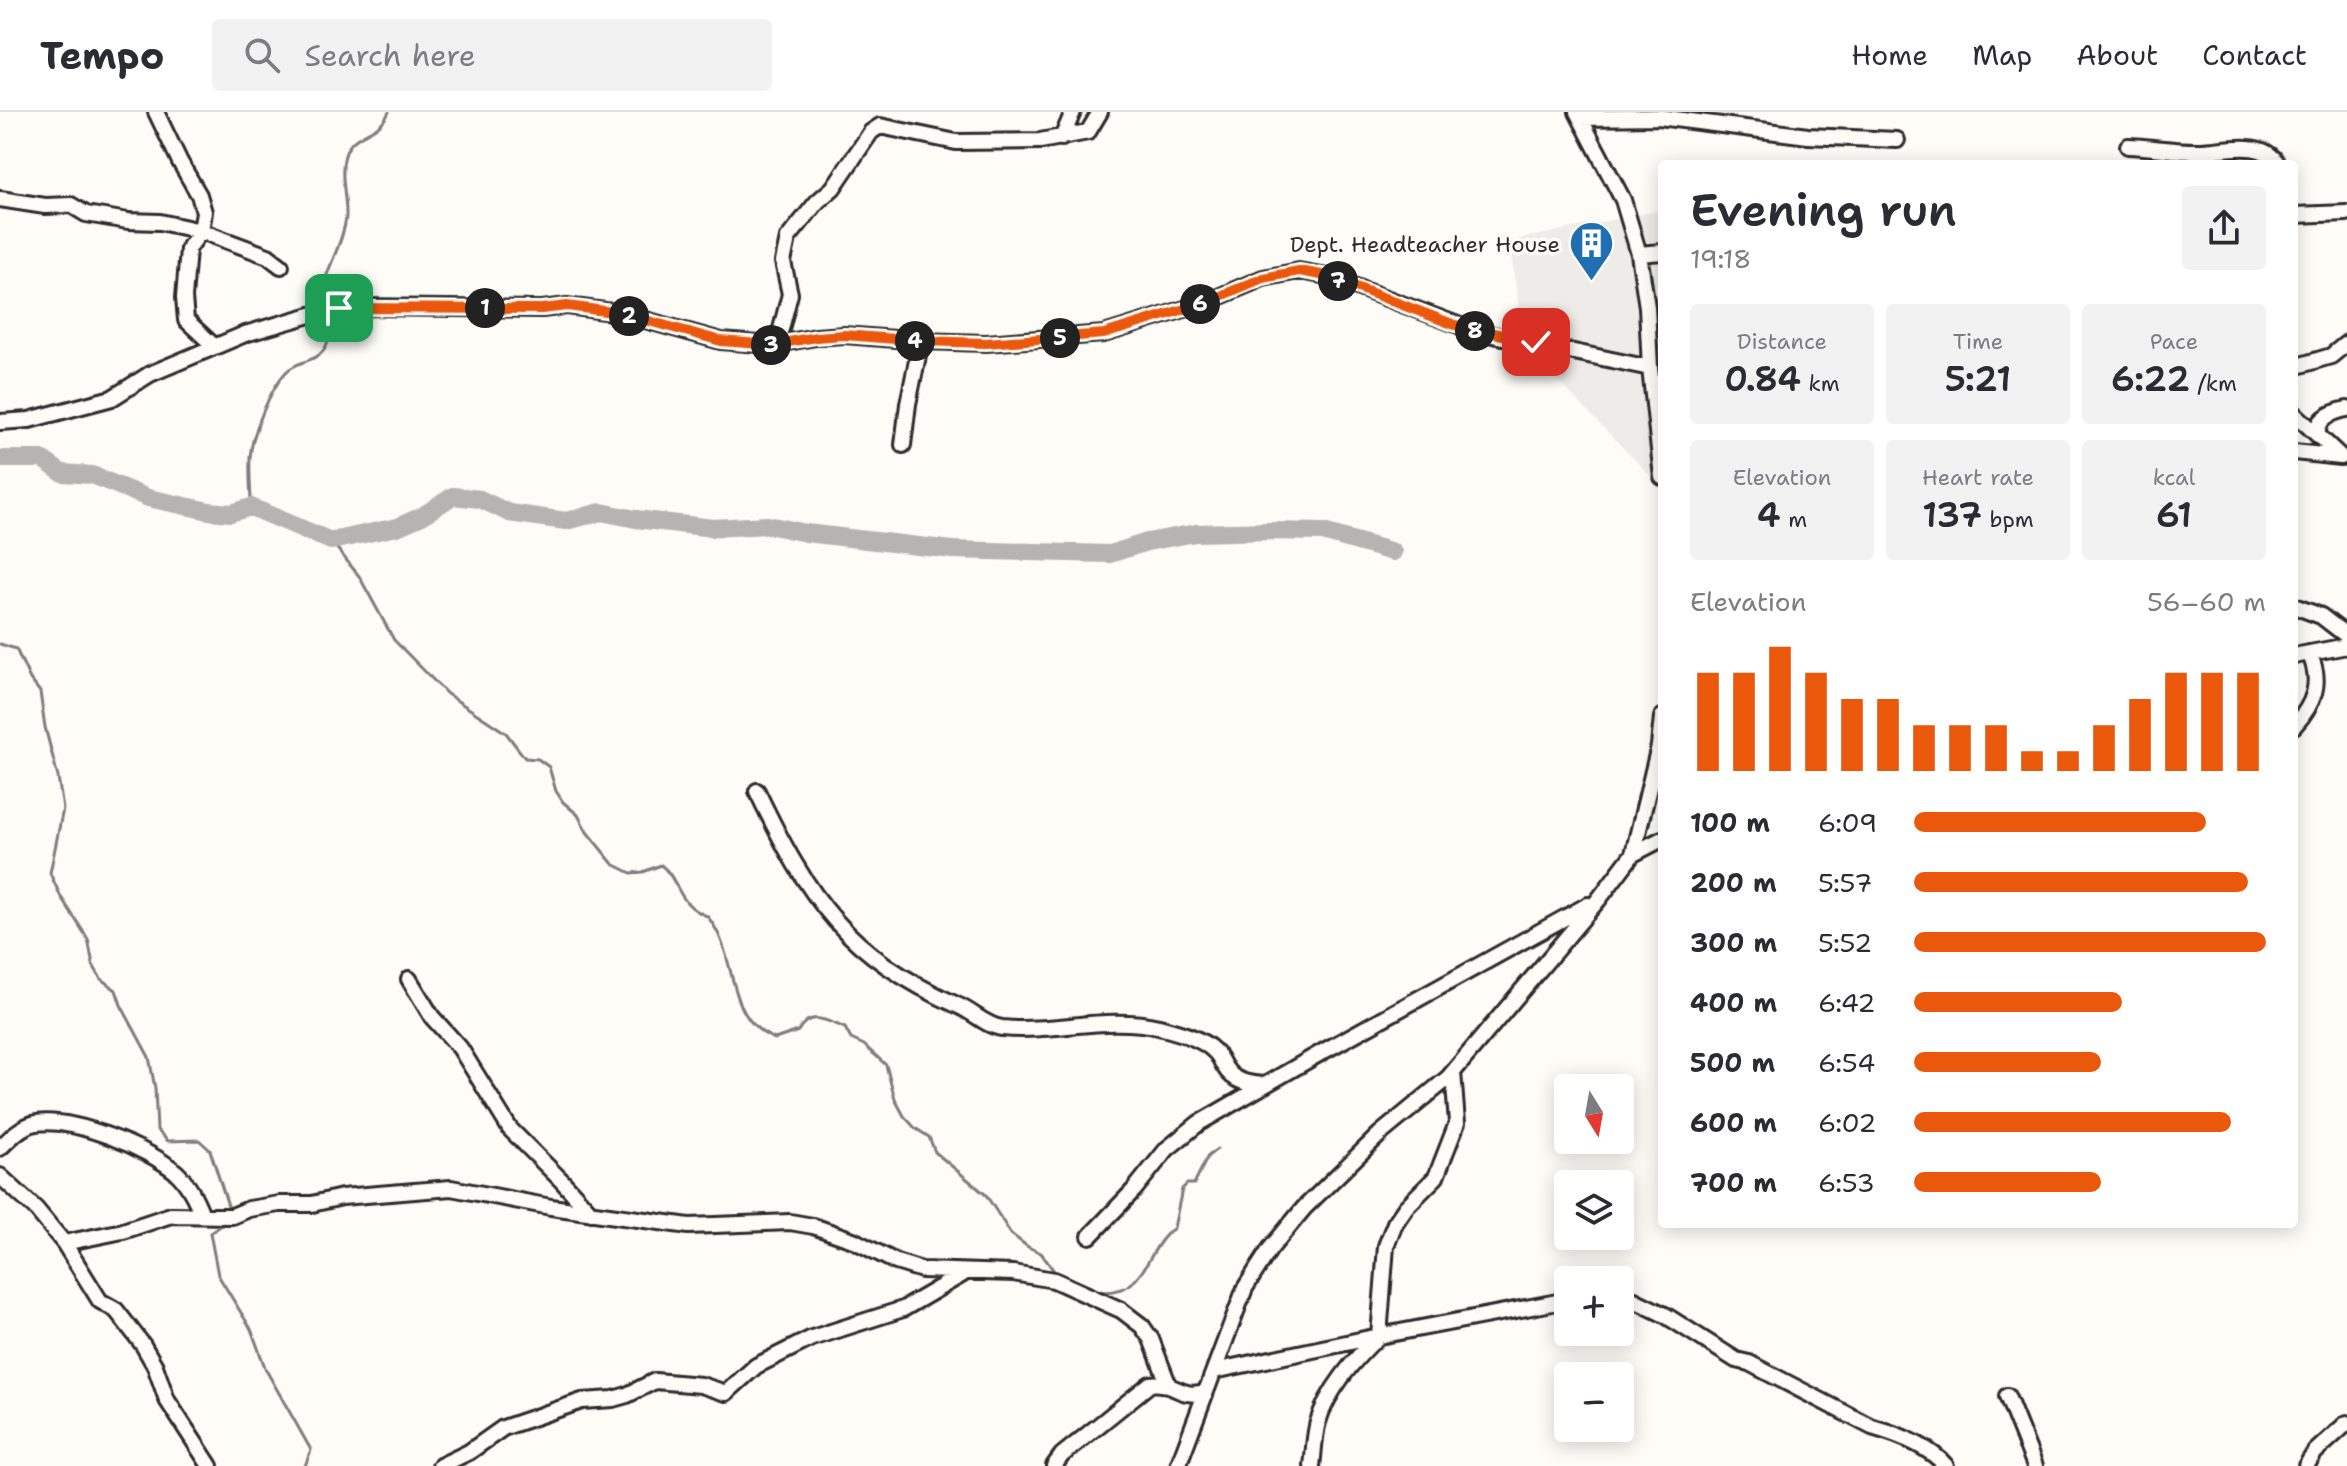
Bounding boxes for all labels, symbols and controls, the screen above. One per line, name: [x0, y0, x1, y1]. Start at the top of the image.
search box: [212, 19, 772, 91]
text: Tempo: [40, 30, 164, 81]
icon: search: [240, 33, 284, 77]
text: Search here: [304, 35, 476, 76]
text: Home: [1851, 36, 1928, 74]
text: Map: [1972, 36, 2032, 74]
text: About: [2076, 36, 2158, 74]
text: Contact: [2202, 36, 2307, 74]
text: Evening run: [1690, 181, 1957, 240]
button: share: [2182, 186, 2266, 270]
building icon: Dept. Headteacher House: [1567, 220, 1615, 283]
place label: Dept. Headteacher House: [1290, 230, 1560, 259]
text: 19:18: [1690, 241, 1751, 276]
pin: 7: [1318, 261, 1358, 301]
text: 7: [1330, 266, 1346, 295]
pin: [305, 274, 373, 342]
pin: 6: [1180, 284, 1220, 324]
icon: arrive: [317, 286, 361, 330]
pin: 1: [465, 288, 505, 328]
text: 6: [1192, 289, 1208, 318]
text: 1: [480, 293, 490, 322]
pin: 2: [609, 296, 649, 336]
text: 2: [621, 301, 637, 330]
pin: [1502, 308, 1570, 376]
pin: 8: [1455, 311, 1495, 351]
text: 8: [1467, 316, 1483, 345]
pin: 5: [1040, 318, 1080, 358]
icon: check: [1514, 320, 1558, 364]
pin: 4: [895, 321, 935, 361]
text: 5: [1053, 323, 1067, 352]
pin: 3: [751, 325, 791, 365]
text: 4: [907, 326, 923, 355]
text: Distance: [1737, 327, 1827, 356]
text: Time: [1953, 327, 2003, 356]
text: Pace: [2150, 327, 2198, 356]
text: 3: [763, 330, 779, 359]
text: 0.84: [1724, 356, 1801, 402]
text: 5:21: [1945, 356, 2011, 402]
text: 6:22: [2111, 356, 2190, 402]
text: km: [1801, 369, 1840, 398]
text: /km: [2190, 369, 2237, 398]
text: Elevation: [1733, 463, 1831, 492]
text: Heart rate: [1922, 463, 2034, 492]
text: kcal: [2153, 463, 2195, 492]
text: 4: [1757, 492, 1781, 538]
text: 137: [1922, 492, 1982, 538]
text: 61: [2156, 492, 2192, 538]
text: m: [1781, 505, 1807, 534]
text: bpm: [1982, 505, 2034, 534]
text: Elevation: [1690, 584, 1806, 619]
text: 56–60 m: [2147, 584, 2266, 619]
text: 100 m: [1690, 805, 1770, 840]
text: 6:09: [1818, 805, 1877, 840]
text: 200 m: [1690, 865, 1777, 900]
text: 5:57: [1818, 865, 1872, 900]
text: 300 m: [1690, 925, 1777, 960]
text: 5:52: [1818, 925, 1872, 960]
text: 400 m: [1690, 985, 1777, 1020]
text: 6:42: [1818, 985, 1875, 1020]
text: 500 m: [1690, 1045, 1775, 1080]
text: 6:54: [1818, 1045, 1875, 1080]
north arrow: [1554, 1074, 1634, 1154]
map controls: [1554, 1074, 1634, 1442]
text: 600 m: [1690, 1105, 1777, 1140]
text: 6:02: [1818, 1105, 1876, 1140]
text: 700 m: [1690, 1165, 1777, 1200]
text: 6:53: [1818, 1165, 1875, 1200]
button: layers: [1554, 1170, 1634, 1250]
button: +: [1554, 1266, 1634, 1346]
button: −: [1554, 1362, 1634, 1442]

